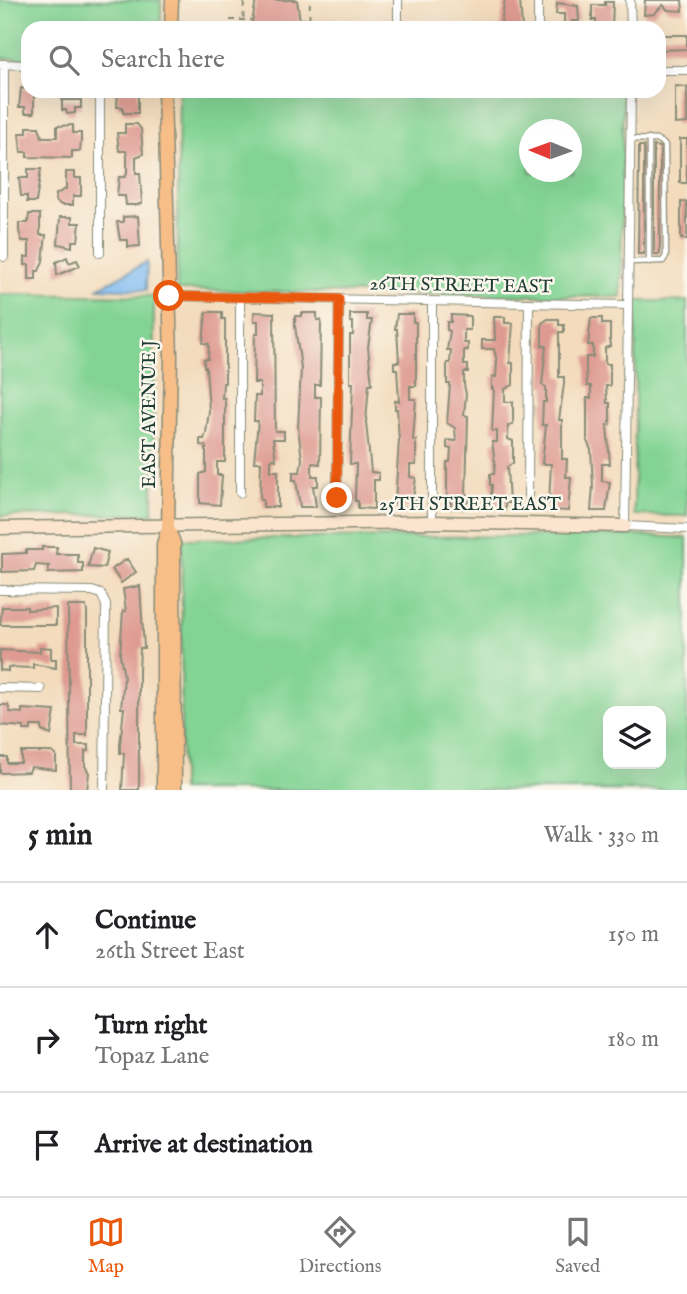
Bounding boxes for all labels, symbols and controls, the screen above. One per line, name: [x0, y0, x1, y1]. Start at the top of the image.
search box: [21, 21, 666, 98]
icon: search: [45, 41, 83, 79]
text: Search here: [101, 43, 225, 76]
north arrow: [519, 119, 582, 182]
street label: 26TH STREET EAST: [369, 272, 553, 300]
route start: [153, 280, 184, 311]
street label: EAST AVENUE J: [138, 339, 162, 488]
route end: [321, 482, 352, 513]
street label: 25TH STREET EAST: [379, 493, 561, 517]
map controls: [603, 706, 666, 769]
button: layers: [603, 706, 666, 769]
text: 5 min: [28, 817, 93, 855]
text: Walk · 330 m: [544, 821, 659, 850]
text: Continue: [95, 904, 196, 937]
icon: ahead: [28, 916, 66, 954]
text: 150 m: [608, 920, 659, 949]
text: 26th Street East: [95, 937, 245, 966]
text: Turn right: [95, 1009, 208, 1042]
icon: right: [28, 1021, 66, 1059]
text: 180 m: [607, 1025, 659, 1054]
text: Topaz Lane: [95, 1042, 209, 1071]
icon: arrive: [28, 1126, 66, 1164]
text: Arrive at destination: [95, 1128, 313, 1161]
tab: Map: [87, 1213, 125, 1279]
tab: Directions: [299, 1213, 381, 1279]
tab: Saved: [555, 1213, 600, 1279]

